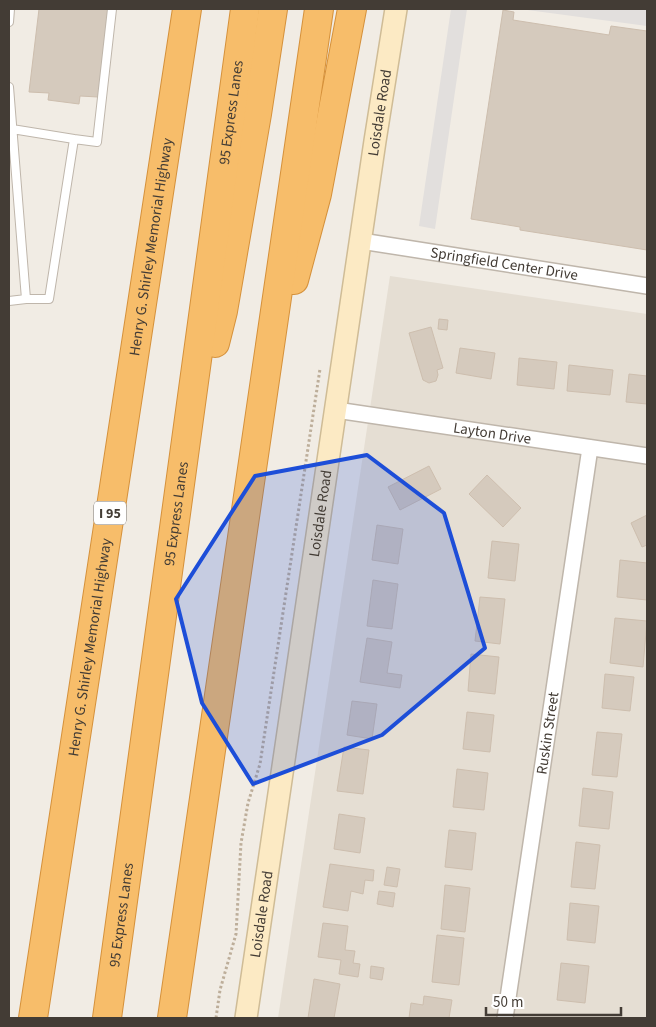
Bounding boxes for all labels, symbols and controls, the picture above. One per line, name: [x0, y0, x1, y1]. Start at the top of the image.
street label: 95 Express Lanes: [214, 59, 249, 166]
street label: Loisdale Road: [363, 68, 397, 158]
street label: Henry G. Shirley Memorial Highway: [124, 137, 178, 357]
street label: Springfield Center Drive: [429, 242, 579, 286]
street label: Layton Drive: [452, 417, 533, 450]
street label: 95 Express Lanes: [159, 460, 194, 567]
street label: Loisdale Road: [304, 469, 337, 558]
road number: I 95: [94, 502, 126, 524]
street label: Henry G. Shirley Memorial Highway: [63, 537, 117, 758]
street label: Ruskin Street: [531, 691, 564, 776]
street label: 95 Express Lanes: [104, 861, 139, 969]
street label: Loisdale Road: [245, 869, 279, 959]
scale bar: [486, 984, 621, 1016]
text: 50 m: [493, 992, 523, 1013]

